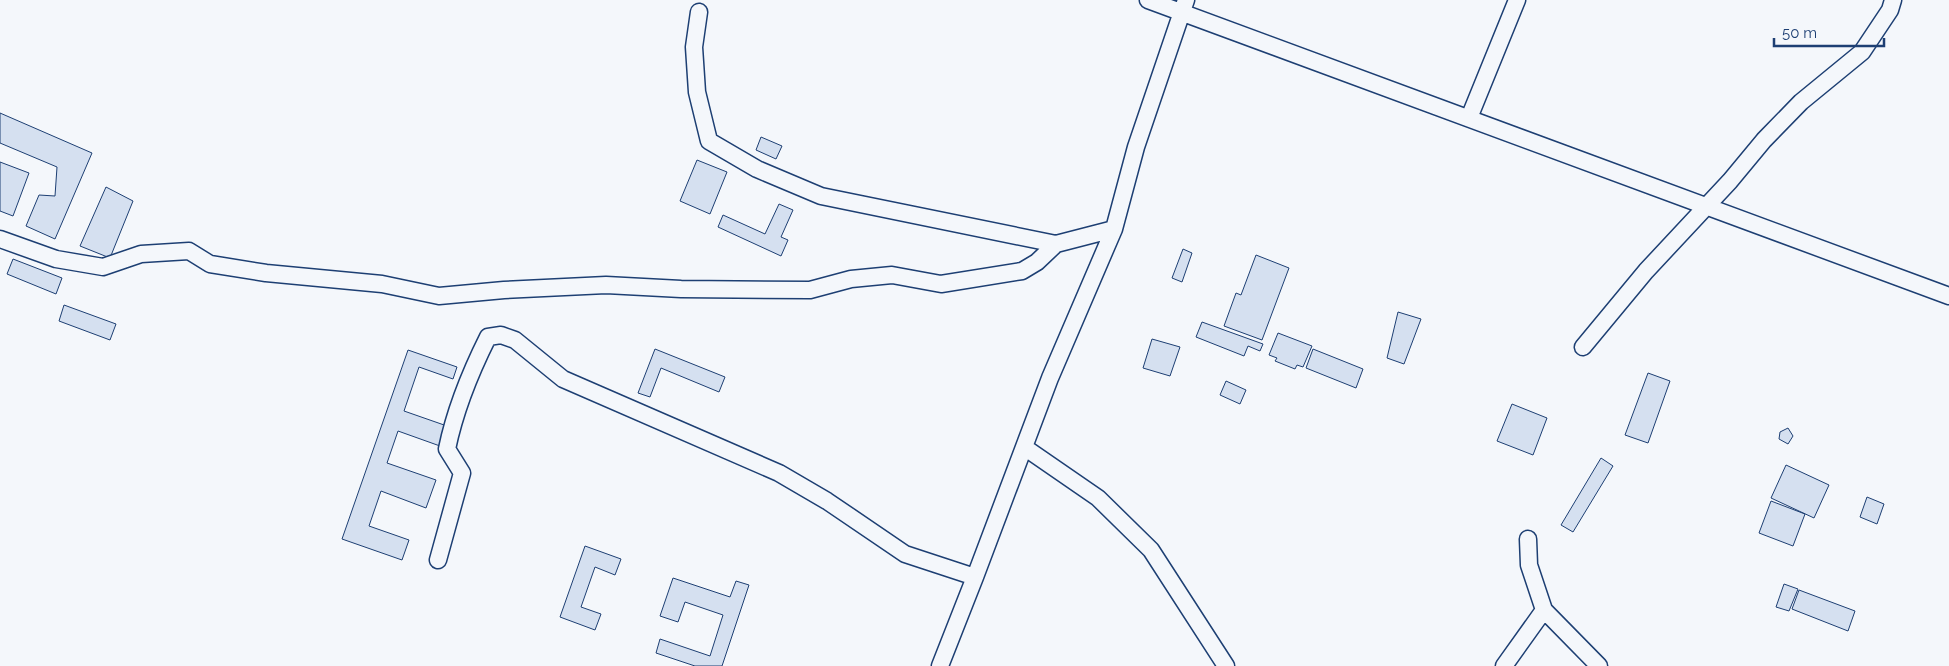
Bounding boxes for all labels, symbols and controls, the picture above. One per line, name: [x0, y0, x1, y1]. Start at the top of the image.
scale bar: [1774, 15, 1884, 47]
text: 50 m: [1782, 24, 1817, 42]

